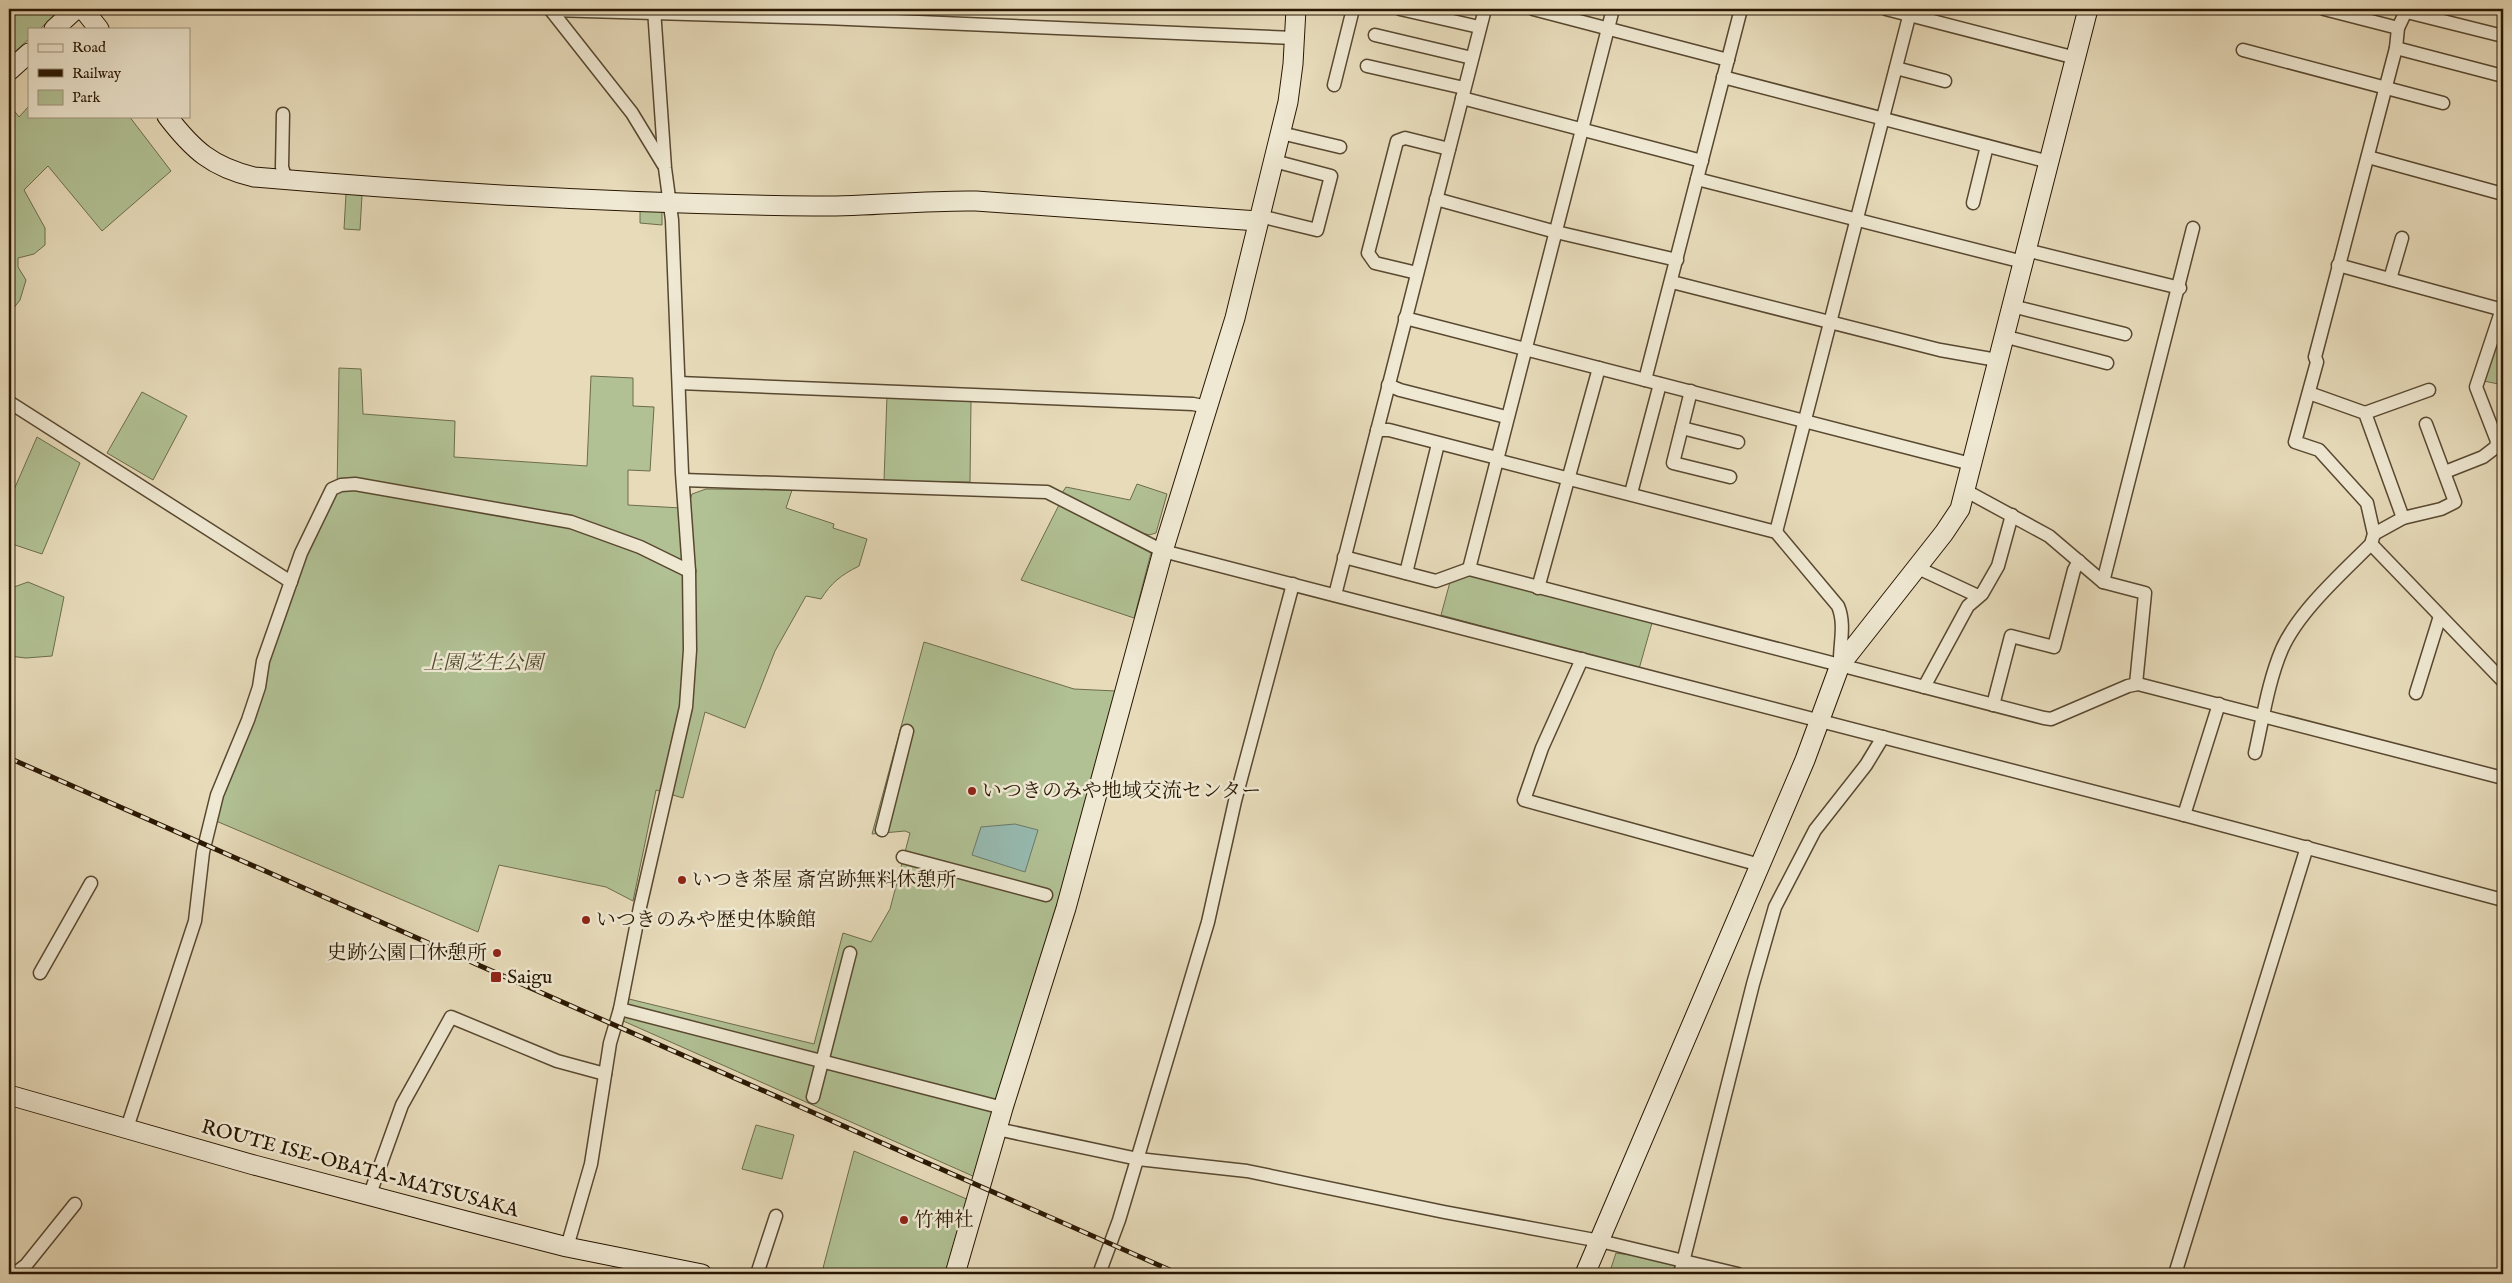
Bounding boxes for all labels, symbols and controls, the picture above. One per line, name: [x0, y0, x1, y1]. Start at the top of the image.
legend: [28, 28, 190, 118]
text: Road: [72, 38, 107, 57]
text: Railway: [72, 64, 122, 83]
text: Park: [72, 88, 102, 107]
park label: 上園芝生公園: [423, 651, 546, 676]
place label: いつきのみや地域交流センター: [982, 779, 1261, 804]
marker: いつきのみや地域交流センター: [966, 785, 978, 797]
place label: いつき茶屋 斎宮跡無料休憩所: [692, 868, 956, 893]
marker: いつき茶屋 斎宮跡無料休憩所: [676, 874, 688, 886]
place label: いつきのみや歴史体験館: [596, 908, 816, 933]
marker: いつきのみや歴史体験館: [580, 914, 592, 926]
place label: 史跡公園口休憩所: [327, 941, 487, 966]
marker: 史跡公園口休憩所: [491, 947, 503, 959]
place label: Saigu: [507, 965, 552, 990]
marker: Saigu: [489, 970, 503, 984]
street label: ROUTE ISE-OBATA-MATSUSAKA: [199, 1115, 522, 1224]
place label: 竹神社: [914, 1208, 974, 1233]
marker: 竹神社: [898, 1214, 910, 1226]

